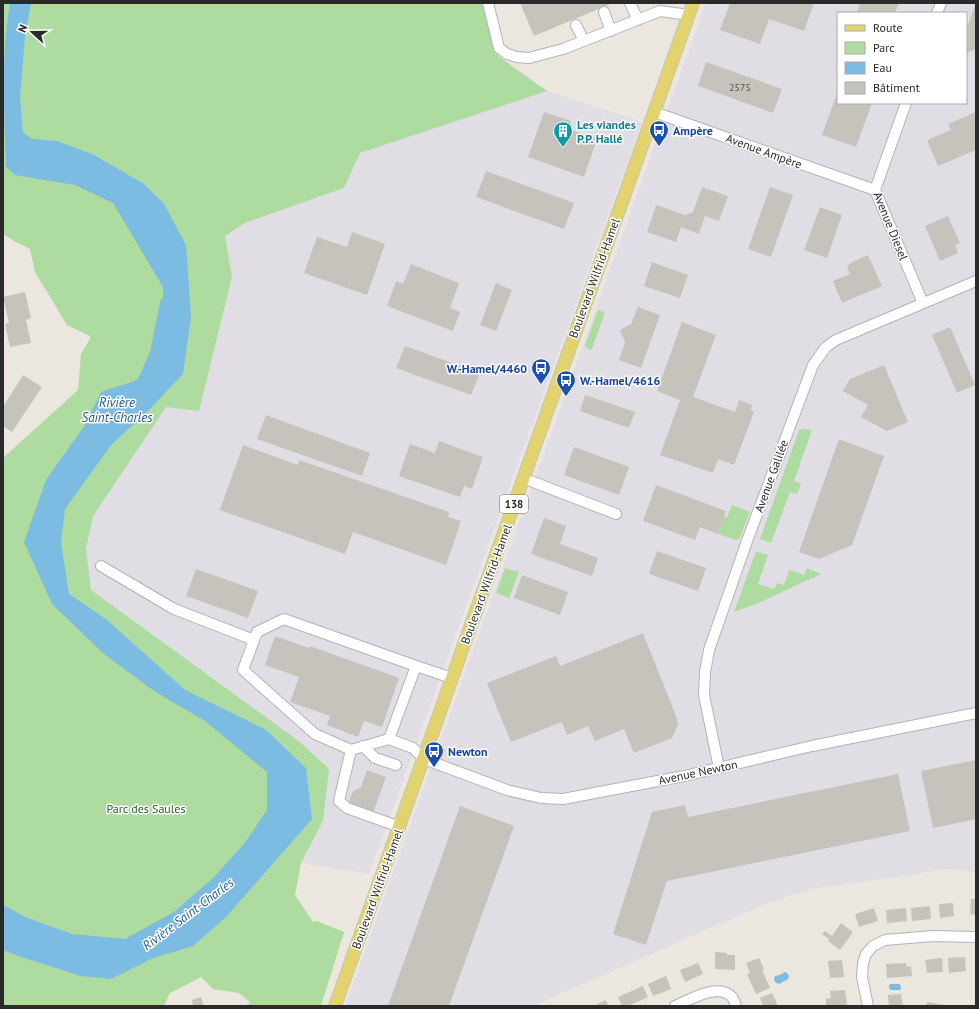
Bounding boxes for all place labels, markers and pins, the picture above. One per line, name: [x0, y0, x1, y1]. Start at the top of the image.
place label: Les viandes P.P. Hallé: [577, 117, 636, 146]
bus stop icon: Ampère: [648, 119, 670, 147]
building icon: Les viandes P.P. Hallé: [552, 120, 574, 148]
place label: Ampère: [673, 123, 713, 138]
bus stop icon: W.-Hamel/4460: [530, 357, 552, 385]
place label: W.-Hamel/4460: [447, 361, 527, 376]
bus stop icon: W.-Hamel/4616: [555, 369, 577, 397]
place label: W.-Hamel/4616: [580, 373, 661, 388]
bus stop icon: Newton: [423, 740, 445, 768]
place label: Newton: [448, 744, 488, 759]

